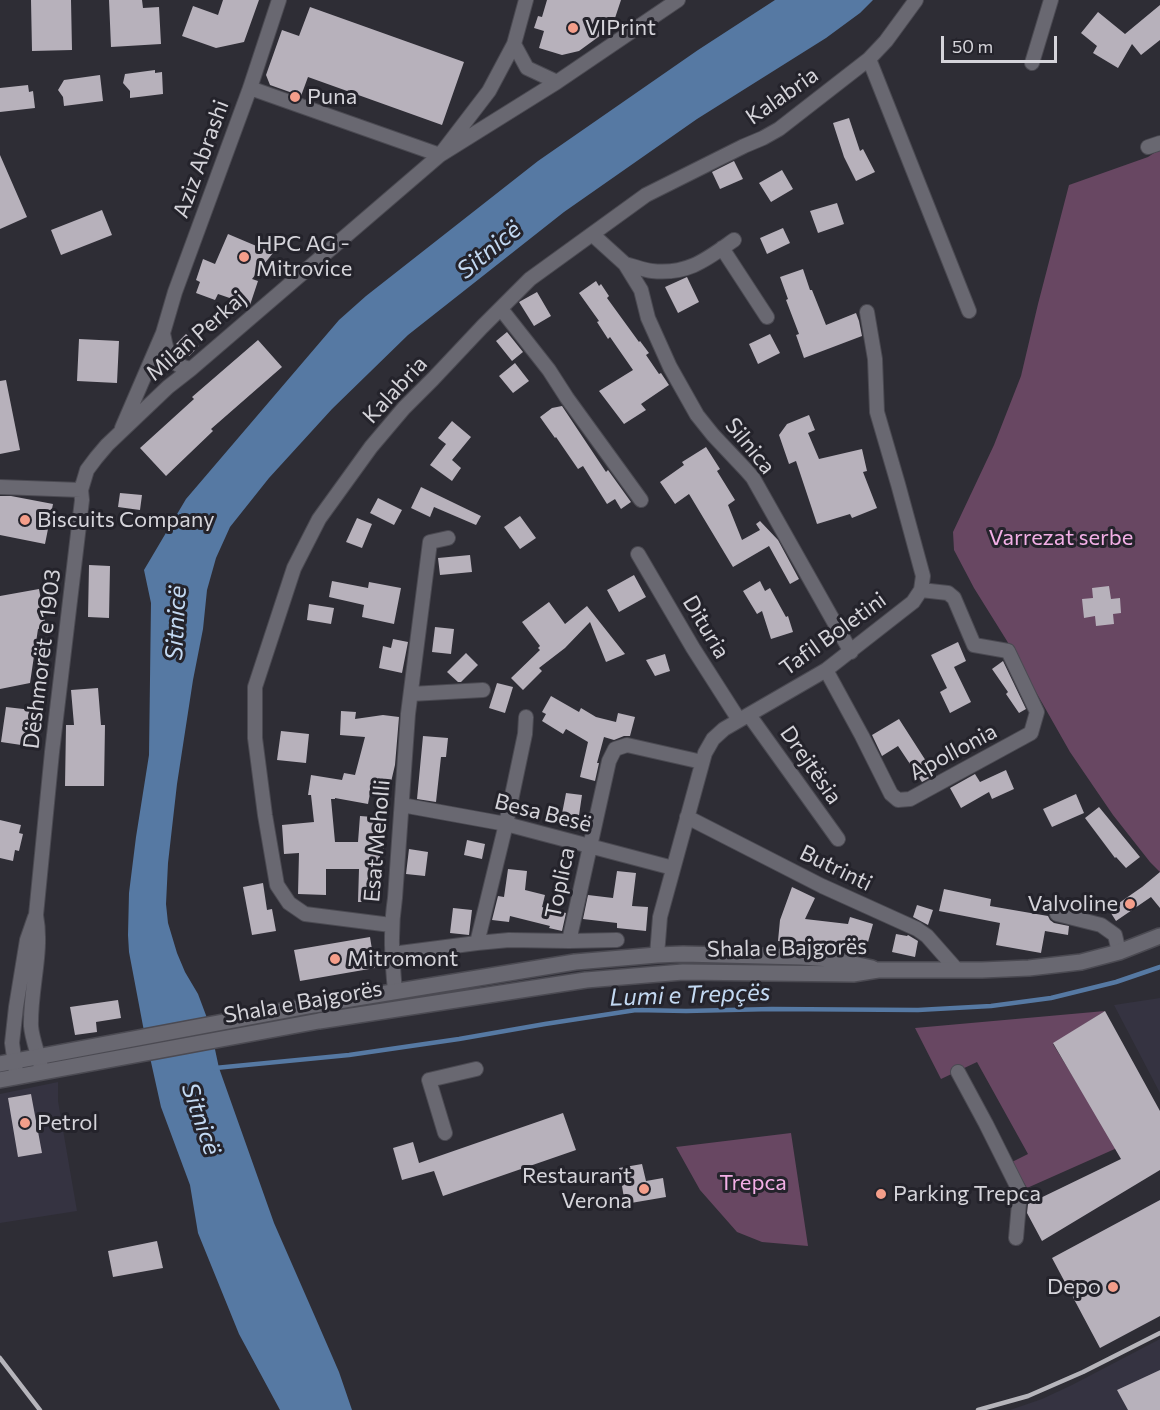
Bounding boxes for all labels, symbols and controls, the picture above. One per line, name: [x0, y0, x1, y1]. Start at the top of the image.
place label: VIPrint: [585, 15, 656, 41]
marker: VIPrint: [566, 21, 580, 35]
scale bar: [944, 24, 1060, 62]
text: 50 m: [952, 35, 993, 57]
street label: Kalabria: [741, 62, 823, 130]
place label: Puna: [307, 84, 357, 110]
marker: Puna: [288, 90, 302, 104]
street label: Aziz Abrashi: [167, 96, 235, 222]
water label: Sitnicë: [451, 215, 527, 285]
place label: HPC AG - Mitrovice: [256, 231, 352, 282]
marker: HPC AG - Mitrovice: [237, 250, 251, 264]
street label: Milan Perkaj: [141, 286, 251, 386]
street label: Kalabria: [357, 351, 433, 429]
street label: Silnica: [719, 413, 781, 479]
place label: Biscuits Company: [37, 507, 215, 533]
marker: Biscuits Company: [18, 513, 32, 527]
park label: Varrezat serbe: [989, 525, 1133, 551]
street label: Dëshmorët e 1903: [18, 567, 66, 751]
water label: Sitnicë: [160, 585, 192, 661]
street label: Tafil Boletini: [775, 587, 891, 681]
street label: Dituria: [677, 591, 735, 663]
street label: Apollonia: [905, 718, 1001, 786]
street label: Drejtësia: [775, 721, 847, 809]
street label: Esat Meholli: [358, 779, 396, 903]
street label: Besa Besë: [492, 788, 594, 838]
street label: Butrinti: [796, 839, 876, 897]
street label: Toplica: [540, 845, 580, 921]
place label: Valvoline: [1027, 891, 1118, 917]
marker: Valvoline: [1123, 897, 1137, 911]
street label: Shala e Bajgorës: [707, 933, 867, 963]
place label: Mitromont: [347, 946, 458, 972]
marker: Mitromont: [328, 952, 342, 966]
street label: Shala e Bajgorës: [222, 975, 384, 1029]
water label: Lumi e Trepçës: [609, 978, 771, 1012]
water label: Sitnicë: [175, 1079, 227, 1159]
place label: Petrol: [37, 1110, 98, 1136]
marker: Petrol: [18, 1116, 32, 1130]
place label: Restaurant Verona: [522, 1163, 632, 1214]
park label: Trepca: [719, 1170, 787, 1196]
place label: Parking Trepca: [893, 1181, 1041, 1207]
marker: Restaurant Verona: [637, 1182, 651, 1196]
marker: Parking Trepca: [874, 1187, 888, 1201]
place label: Depo: [1047, 1274, 1101, 1300]
marker: Depo: [1106, 1280, 1120, 1294]

